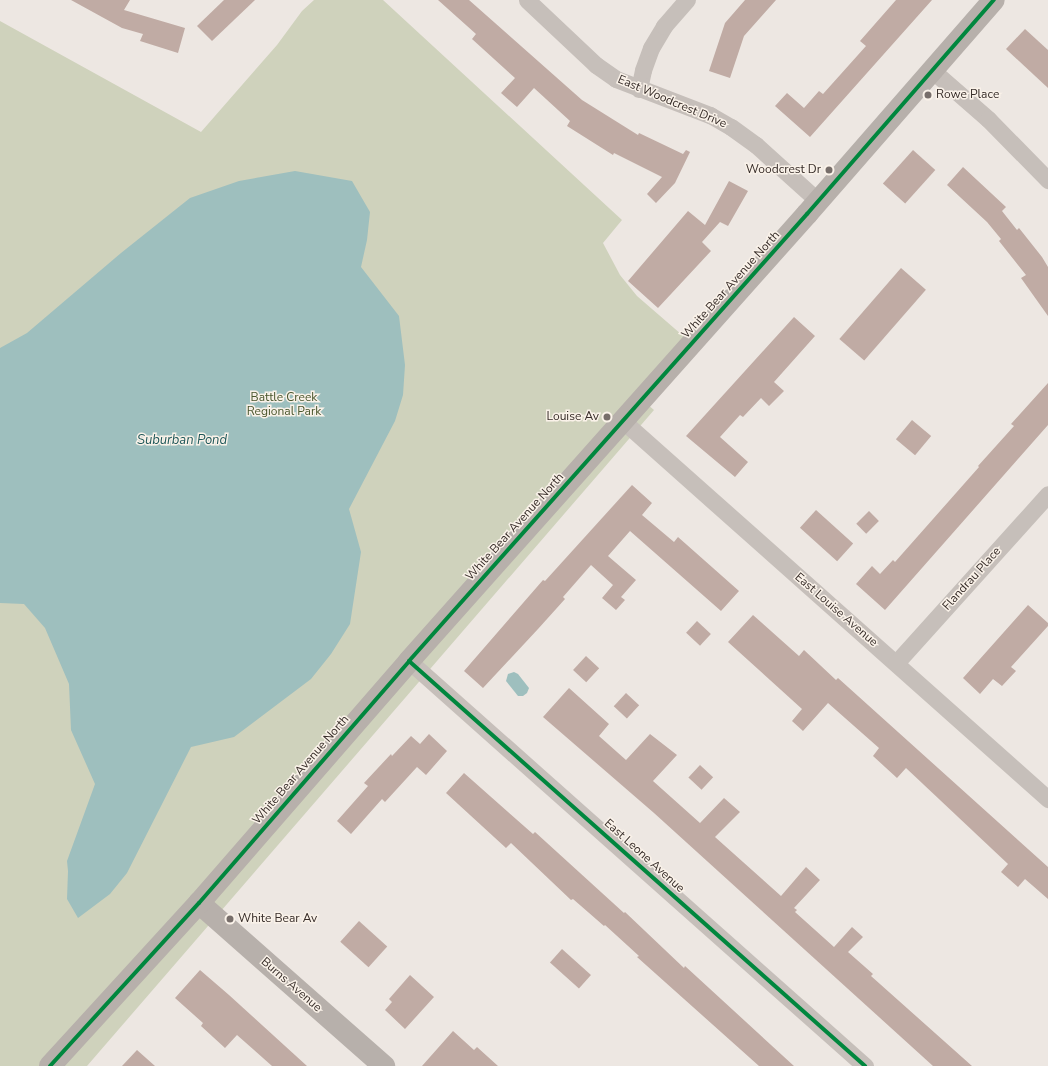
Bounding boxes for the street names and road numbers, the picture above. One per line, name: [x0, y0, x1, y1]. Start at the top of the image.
street label: East Woodcrest Drive: [615, 73, 729, 131]
street label: White Bear Avenue North: [679, 228, 783, 342]
street label: White Bear Avenue North: [463, 470, 567, 584]
street label: Flandrau Place: [940, 544, 1004, 614]
street label: East Louise Avenue: [792, 570, 880, 650]
street label: White Bear Avenue North: [250, 713, 352, 827]
street label: East Leone Avenue: [601, 816, 687, 896]
street label: Burns Avenue: [258, 955, 324, 1015]

